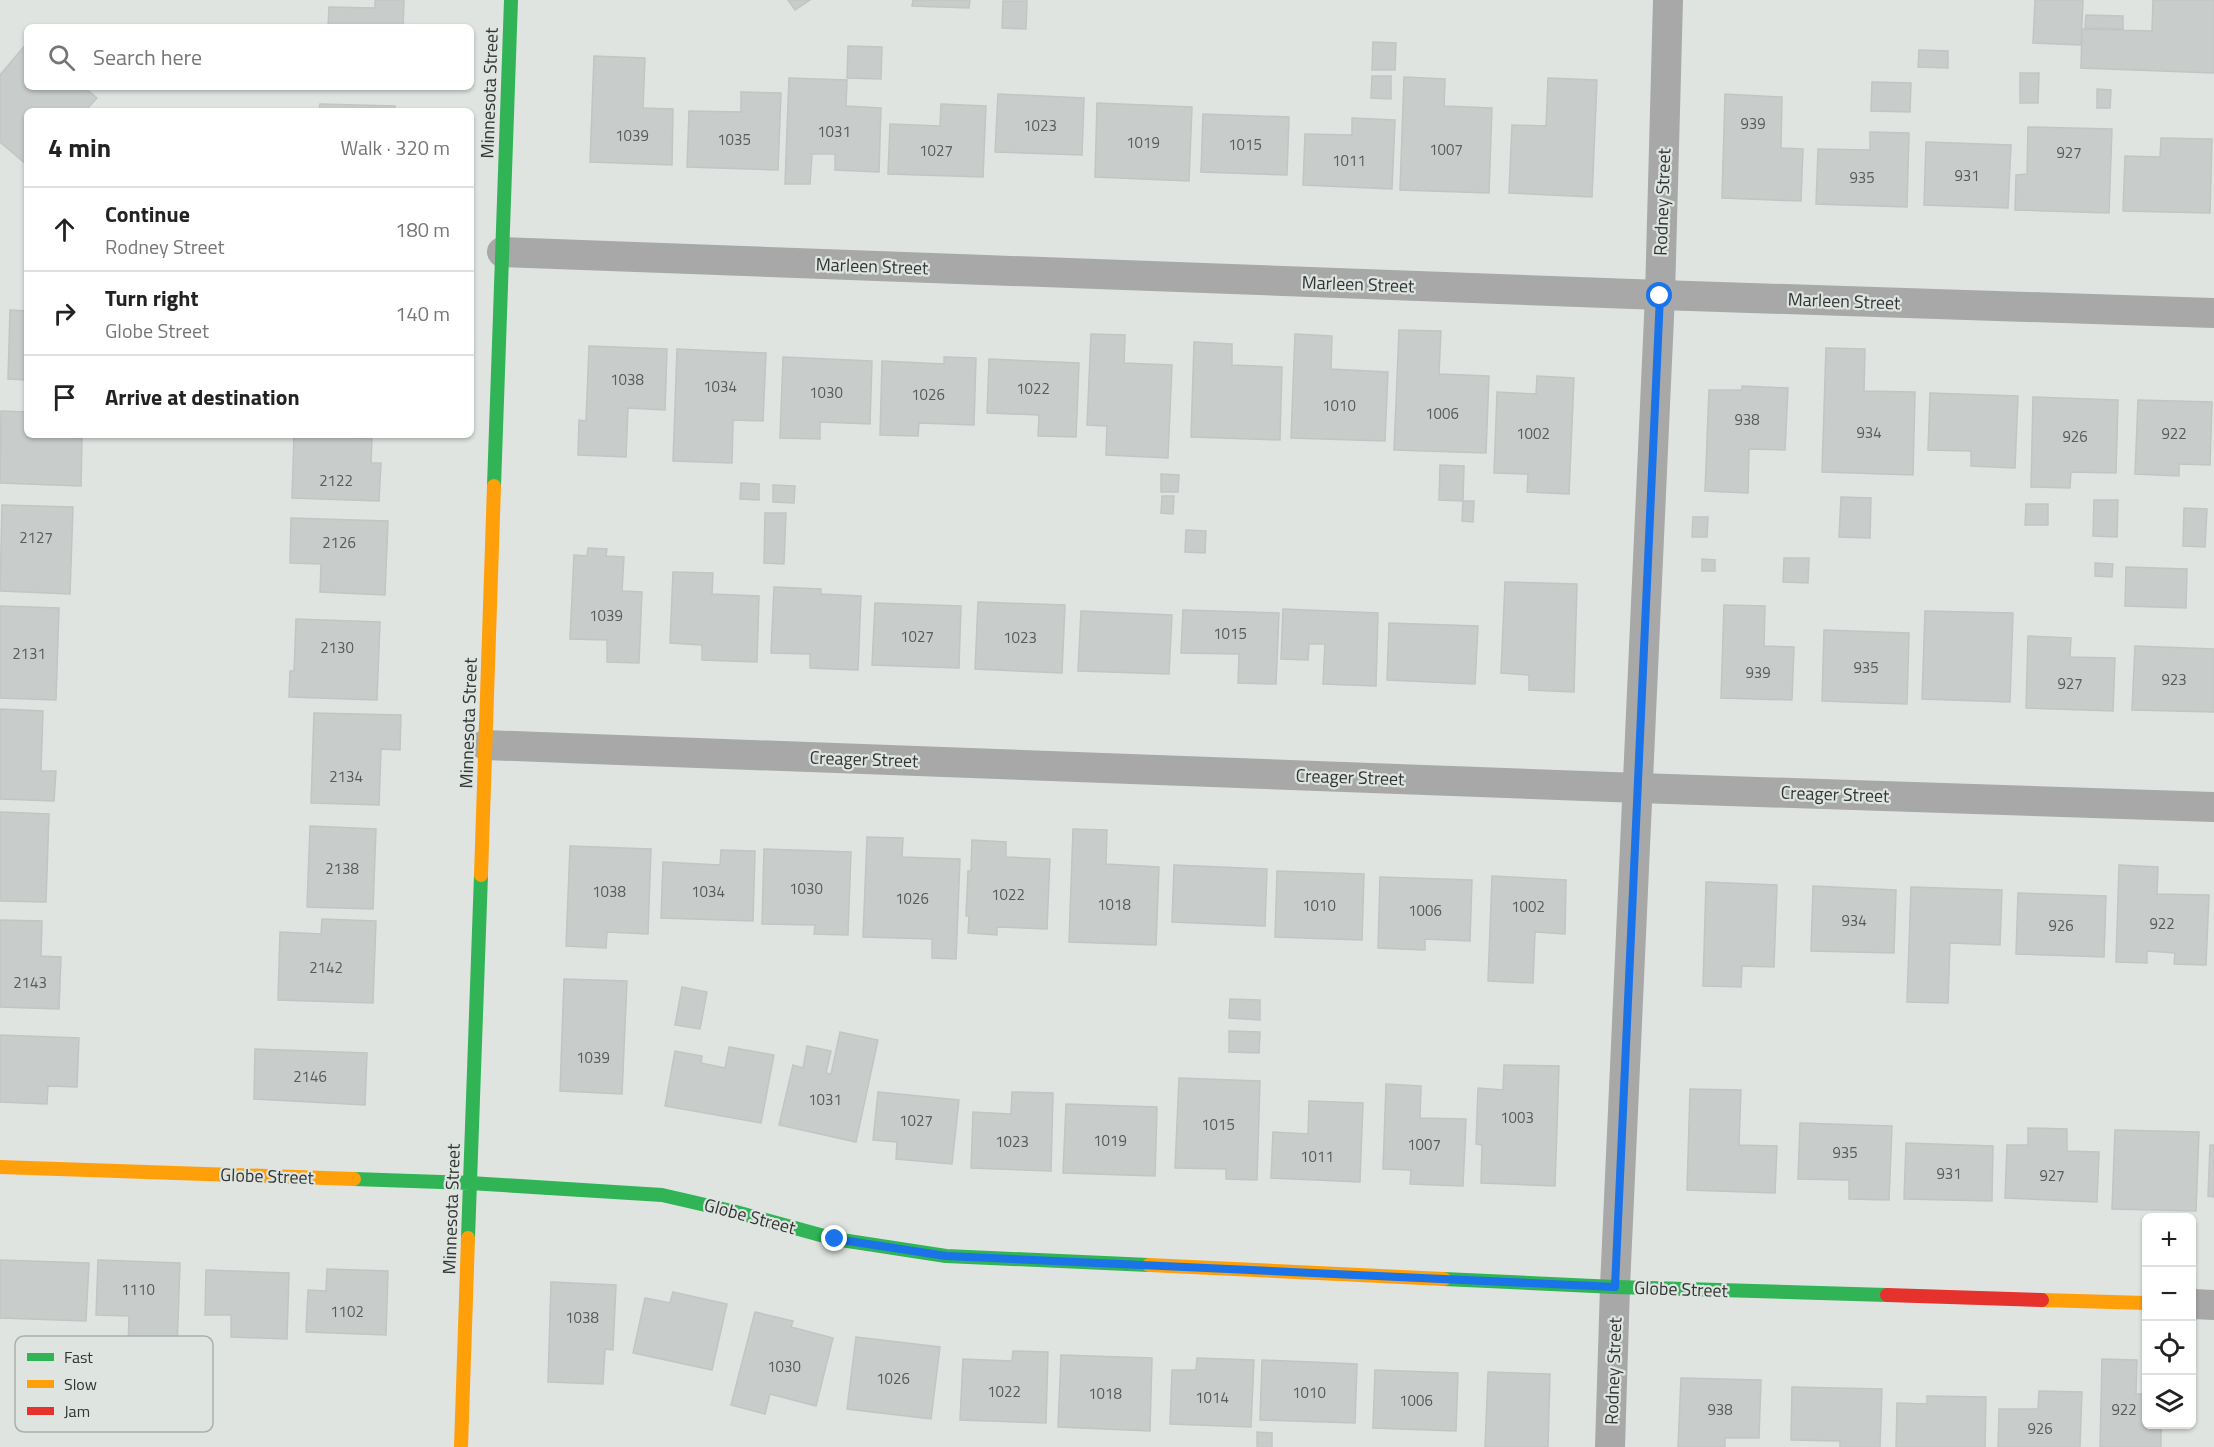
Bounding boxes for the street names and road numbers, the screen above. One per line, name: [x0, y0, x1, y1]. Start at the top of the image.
street label: Minnesota Street: [473, 26, 505, 159]
street label: Rodney Street: [1647, 147, 1677, 256]
street label: Marleen Street: [815, 251, 929, 281]
street label: Marleen Street: [1301, 269, 1415, 299]
street label: Marleen Street: [1787, 286, 1901, 316]
street label: Minnesota Street: [452, 656, 484, 789]
street label: Creager Street: [809, 744, 920, 774]
street label: Creager Street: [1295, 762, 1406, 792]
street label: Creager Street: [1780, 779, 1891, 809]
street label: Minnesota Street: [435, 1142, 467, 1275]
street label: Globe Street: [220, 1161, 315, 1191]
street label: Globe Street: [701, 1191, 799, 1241]
street label: Globe Street: [1634, 1274, 1729, 1304]
street label: Rodney Street: [1598, 1316, 1628, 1425]

